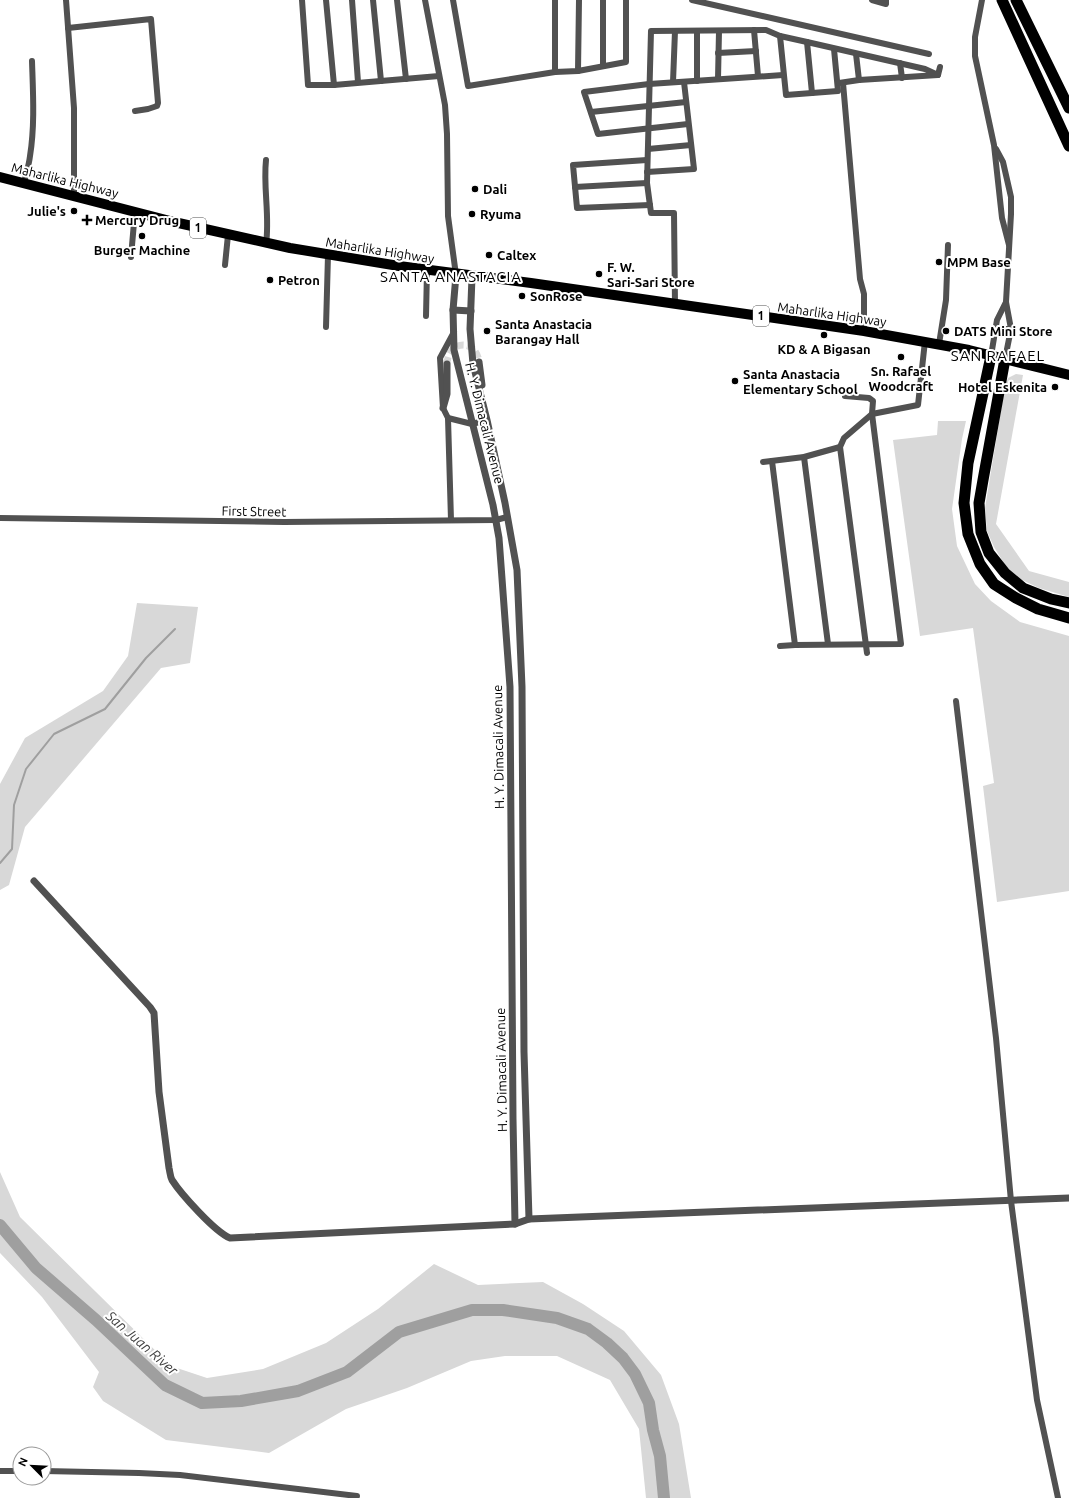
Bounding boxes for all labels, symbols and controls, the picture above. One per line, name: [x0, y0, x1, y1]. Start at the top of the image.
street label: Maharlika Highway: [10, 160, 120, 200]
place label: Dali: [483, 182, 507, 196]
marker: Dali: [470, 184, 480, 194]
place label: Julie's: [27, 204, 66, 218]
marker: Julie's: [69, 206, 79, 216]
place label: Ryuma: [480, 207, 521, 221]
marker: Ryuma: [467, 209, 477, 219]
place label: Mercury Drug: [95, 213, 179, 227]
marker: Mercury Drug: [82, 215, 92, 225]
road number: 1: [190, 218, 206, 238]
marker: Burger Machine: [137, 231, 147, 241]
street label: Maharlika Highway: [325, 234, 435, 266]
place label: Burger Machine: [94, 243, 190, 257]
place label: Caltex: [497, 248, 536, 262]
marker: Caltex: [484, 250, 494, 260]
place label: MPM Base: [947, 255, 1011, 269]
marker: MPM Base: [934, 257, 944, 267]
place label: F. W. Sari-Sari Store: [607, 260, 695, 289]
district label: SANTA ANASTACIA: [380, 268, 522, 285]
marker: F. W. Sari-Sari Store: [594, 269, 604, 279]
place label: Petron: [278, 273, 320, 287]
marker: Petron: [265, 275, 275, 285]
place label: SonRose: [530, 289, 583, 303]
marker: SonRose: [517, 291, 527, 301]
street label: Maharlika Highway: [777, 299, 887, 329]
road number: 1: [753, 306, 769, 326]
place label: Santa Anastacia Barangay Hall: [495, 317, 592, 346]
place label: DATS Mini Store: [954, 324, 1052, 338]
marker: Santa Anastacia Barangay Hall: [482, 326, 492, 336]
marker: DATS Mini Store: [941, 326, 951, 336]
marker: KD & A Bigasan: [819, 330, 829, 340]
place label: KD & A Bigasan: [777, 342, 871, 356]
district label: SAN RAFAEL: [951, 347, 1045, 364]
marker: Sn. Rafael Woodcraft: [896, 352, 906, 362]
street label: H. Y. Dimacali Avenue: [463, 361, 507, 485]
place label: Sn. Rafael Woodcraft: [869, 364, 934, 393]
place label: Santa Anastacia Elementary School: [743, 367, 858, 396]
marker: Santa Anastacia Elementary School: [730, 376, 740, 386]
place label: Hotel Eskenita: [958, 380, 1047, 394]
marker: Hotel Eskenita: [1050, 382, 1060, 392]
street label: First Street: [221, 503, 287, 519]
street label: H. Y. Dimacali Avenue: [490, 685, 506, 809]
street label: H. Y. Dimacali Avenue: [493, 1008, 509, 1132]
water label: San Juan River: [102, 1307, 182, 1379]
north arrow: [12, 1446, 52, 1486]
text: N: [16, 1456, 30, 1468]

